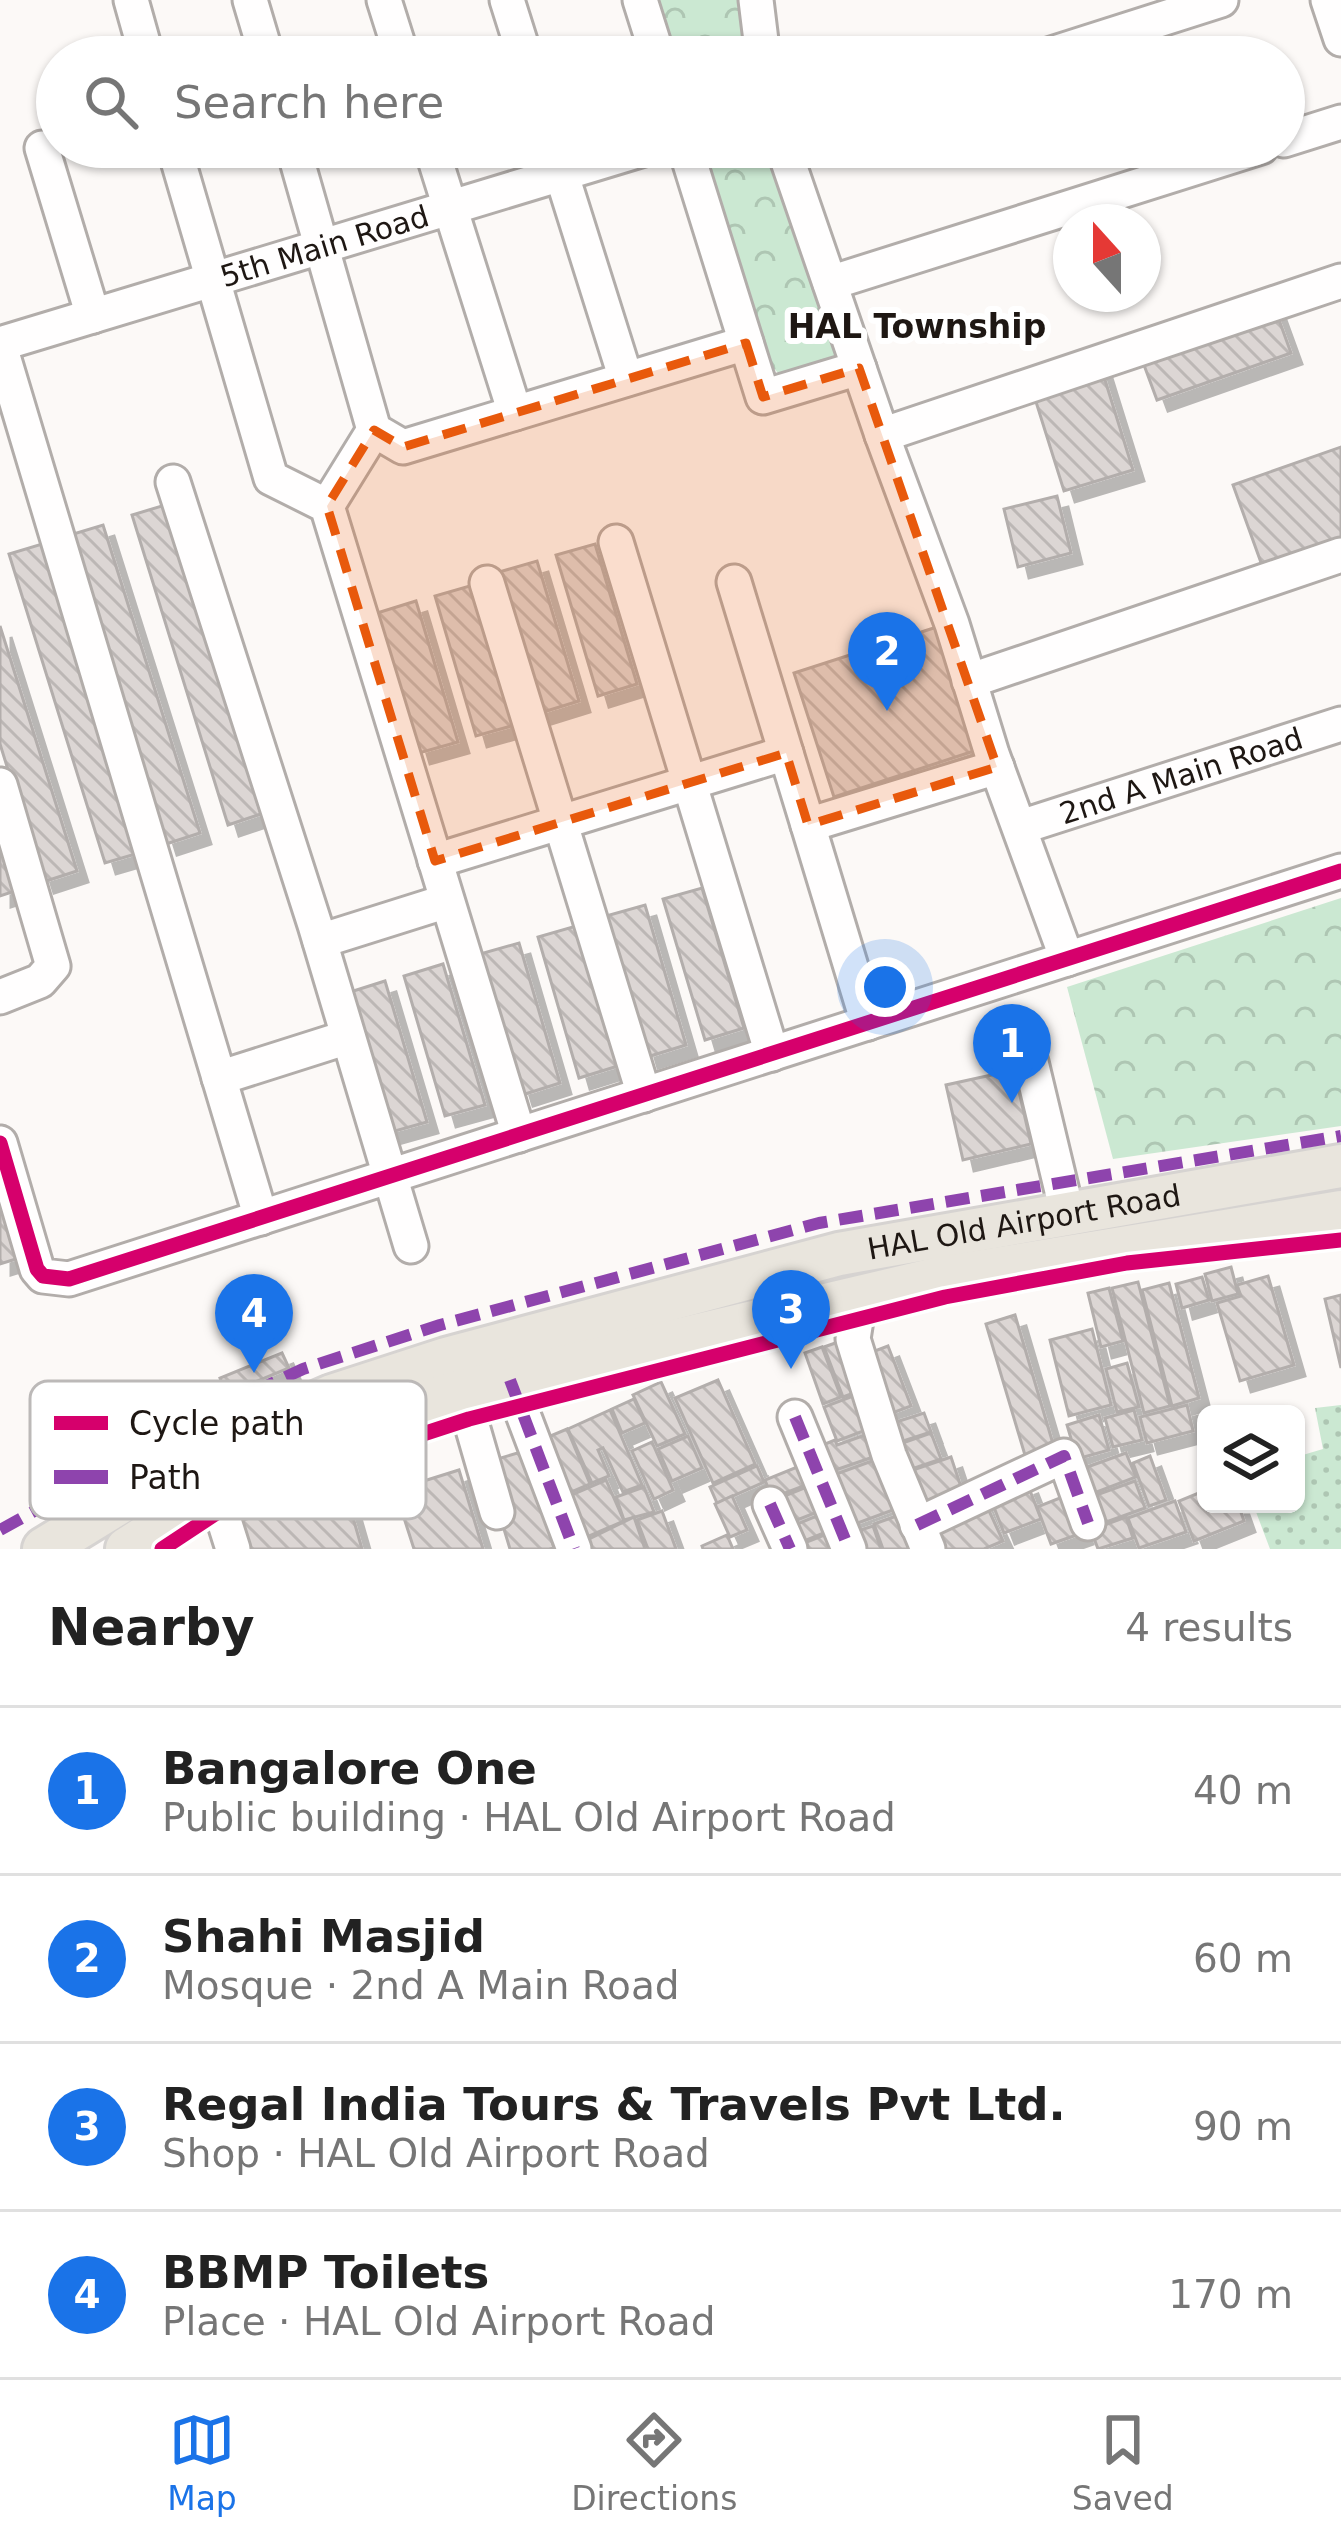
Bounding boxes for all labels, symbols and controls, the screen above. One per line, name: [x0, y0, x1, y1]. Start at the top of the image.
search box: [36, 36, 1305, 168]
icon: search: [78, 69, 144, 135]
text: Search here: [174, 76, 444, 129]
street label: 5th Main Road: [216, 198, 433, 294]
north arrow: [1053, 204, 1161, 312]
district label: HAL Township: [788, 307, 1046, 346]
pin: 2: [848, 612, 926, 711]
street label: 2nd A Main Road: [1055, 720, 1307, 831]
your location: [855, 957, 915, 1017]
pin: 1: [973, 1004, 1051, 1103]
street label: HAL Old Airport Road: [865, 1177, 1183, 1266]
pin: 3: [752, 1270, 830, 1369]
pin: 4: [215, 1274, 293, 1373]
legend: [30, 1381, 426, 1519]
text: Cycle path: [129, 1404, 305, 1443]
map controls: [1197, 1405, 1305, 1513]
button: layers: [1197, 1405, 1305, 1513]
text: Path: [129, 1458, 202, 1497]
text: Nearby: [48, 1598, 255, 1657]
text: 4 results: [1125, 1605, 1293, 1650]
text: Bangalore One: [162, 1742, 537, 1795]
text: 1: [73, 1768, 101, 1813]
text: 40 m: [1193, 1768, 1293, 1813]
text: Public building · HAL Old Airport Road: [162, 1795, 896, 1840]
text: Shahi Masjid: [162, 1910, 485, 1963]
text: 2: [73, 1936, 101, 1981]
text: 60 m: [1193, 1936, 1293, 1981]
text: Mosque · 2nd A Main Road: [162, 1963, 680, 2008]
text: Regal India Tours & Travels Pvt Ltd.: [162, 2078, 1066, 2131]
text: 3: [73, 2104, 101, 2149]
text: 90 m: [1193, 2104, 1293, 2149]
text: Shop · HAL Old Airport Road: [162, 2131, 710, 2176]
text: BBMP Toilets: [162, 2246, 489, 2299]
text: 4: [73, 2272, 101, 2317]
text: 170 m: [1168, 2272, 1293, 2317]
text: Place · HAL Old Airport Road: [162, 2299, 715, 2344]
tab: Map: [167, 2407, 237, 2518]
tab: Directions: [571, 2407, 737, 2518]
tab: Saved: [1072, 2407, 1174, 2518]

